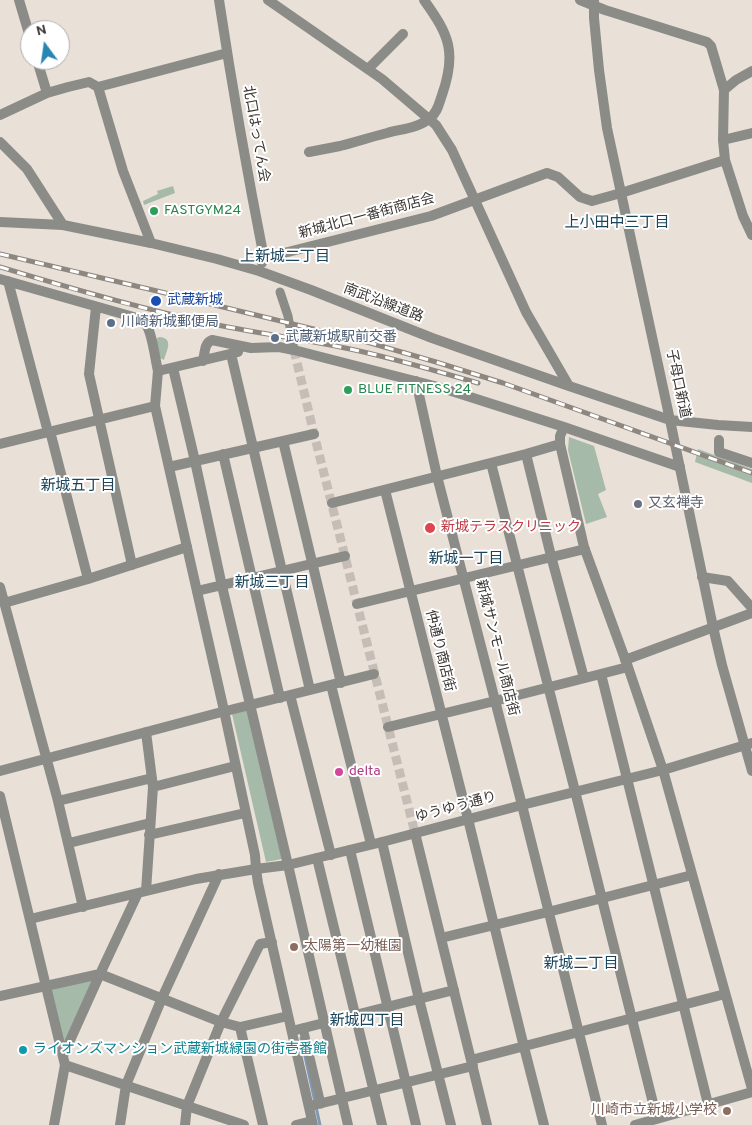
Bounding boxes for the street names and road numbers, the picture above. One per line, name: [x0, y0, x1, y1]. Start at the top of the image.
street label: 北口はってん会: [238, 84, 272, 184]
street label: 新城北口一番街商店会: [297, 191, 437, 243]
street label: 南武沿線道路: [341, 281, 425, 327]
street label: 子母口新道: [662, 348, 692, 420]
street label: 新城サンモール商店街: [471, 578, 521, 718]
street label: 仲通り商店街: [421, 608, 457, 694]
street label: ゆうゆう通り: [413, 789, 499, 827]

